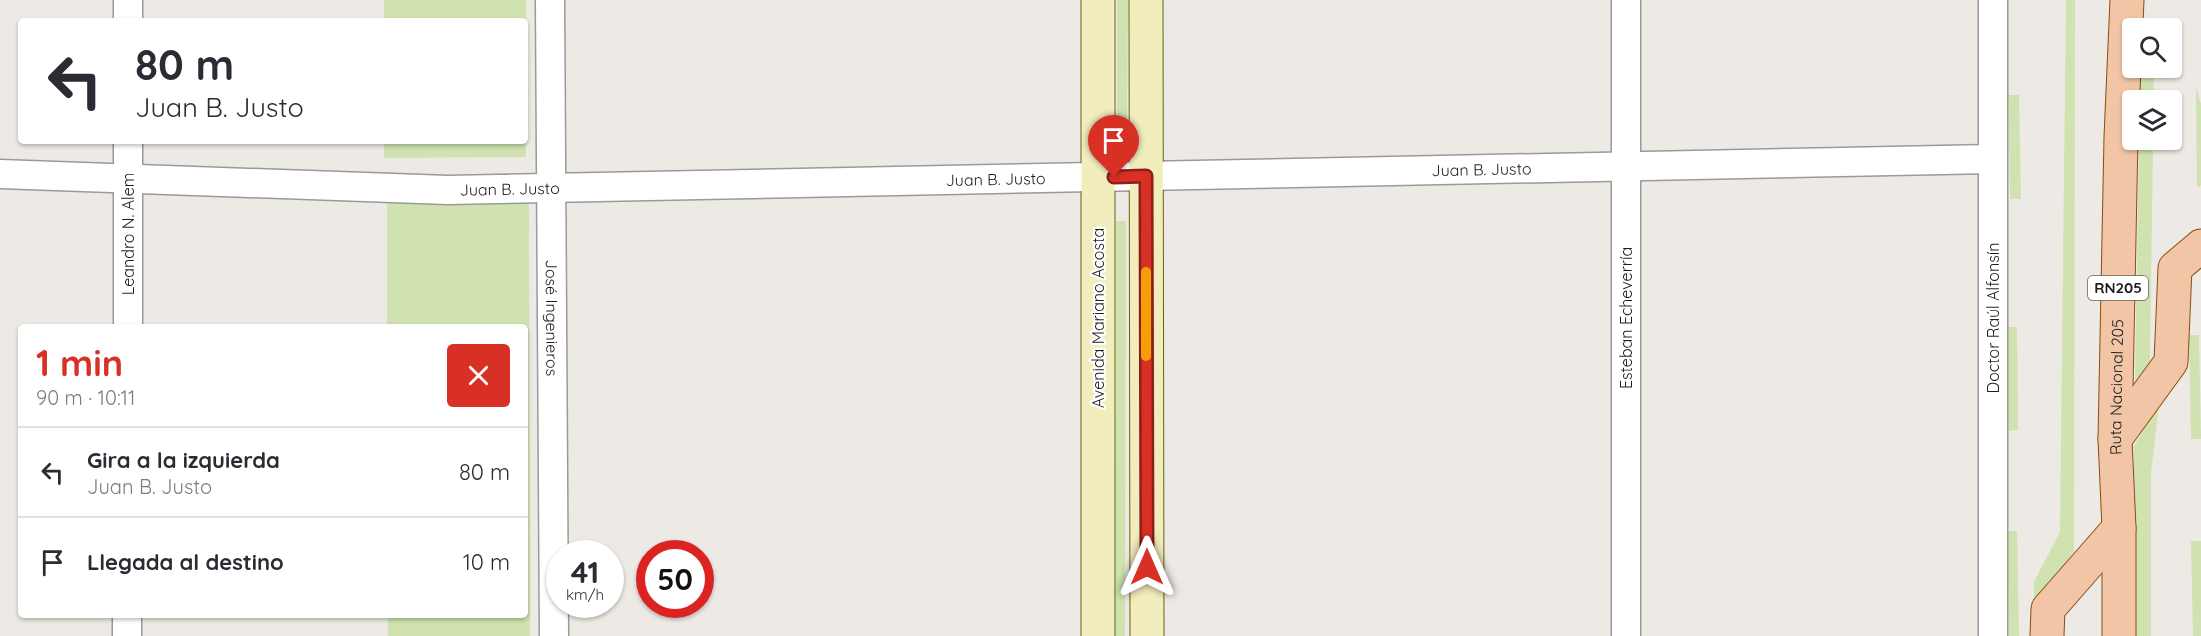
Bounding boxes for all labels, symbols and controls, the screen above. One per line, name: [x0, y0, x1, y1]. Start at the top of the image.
map controls: [2122, 18, 2182, 150]
button: search: [2122, 18, 2182, 78]
text: 80 m: [135, 38, 234, 91]
icon: left: [36, 42, 114, 120]
text: Juan B. Justo: [135, 90, 304, 124]
button: layers: [2122, 90, 2182, 150]
pin: [1088, 115, 1139, 177]
icon: arrive: [1097, 124, 1130, 157]
street label: Juan B. Justo: [1431, 158, 1532, 180]
street label: Juan B. Justo: [945, 168, 1046, 190]
street label: Leandro N. Alem: [118, 173, 138, 295]
street label: Juan B. Justo: [459, 178, 560, 200]
street label: Avenida Mariano Acosta: [1088, 228, 1108, 408]
street label: Doctor Raúl Alfonsín: [1983, 243, 2003, 393]
street label: Esteban Echeverría: [1616, 247, 1636, 389]
street label: José Ingenieros: [542, 260, 562, 376]
road number: RN205: [2088, 276, 2148, 300]
street label: Ruta Nacional 205: [2105, 319, 2127, 456]
text: 1 min: [36, 340, 123, 385]
button: close: [447, 344, 510, 407]
text: 90 m · 10:11: [36, 385, 135, 410]
text: Gira a la izquierda: [87, 446, 280, 474]
icon: left: [36, 456, 69, 489]
text: 80 m: [459, 458, 510, 486]
text: Juan B. Justo: [87, 474, 212, 499]
position arrow: [1115, 535, 1179, 599]
speed limit sign: 50: [636, 540, 714, 618]
icon: arrive: [36, 546, 69, 579]
text: Llegada al destino: [87, 548, 284, 576]
text: 10 m: [463, 548, 510, 576]
text: 41: [571, 553, 599, 591]
text: km/h: [566, 585, 604, 604]

